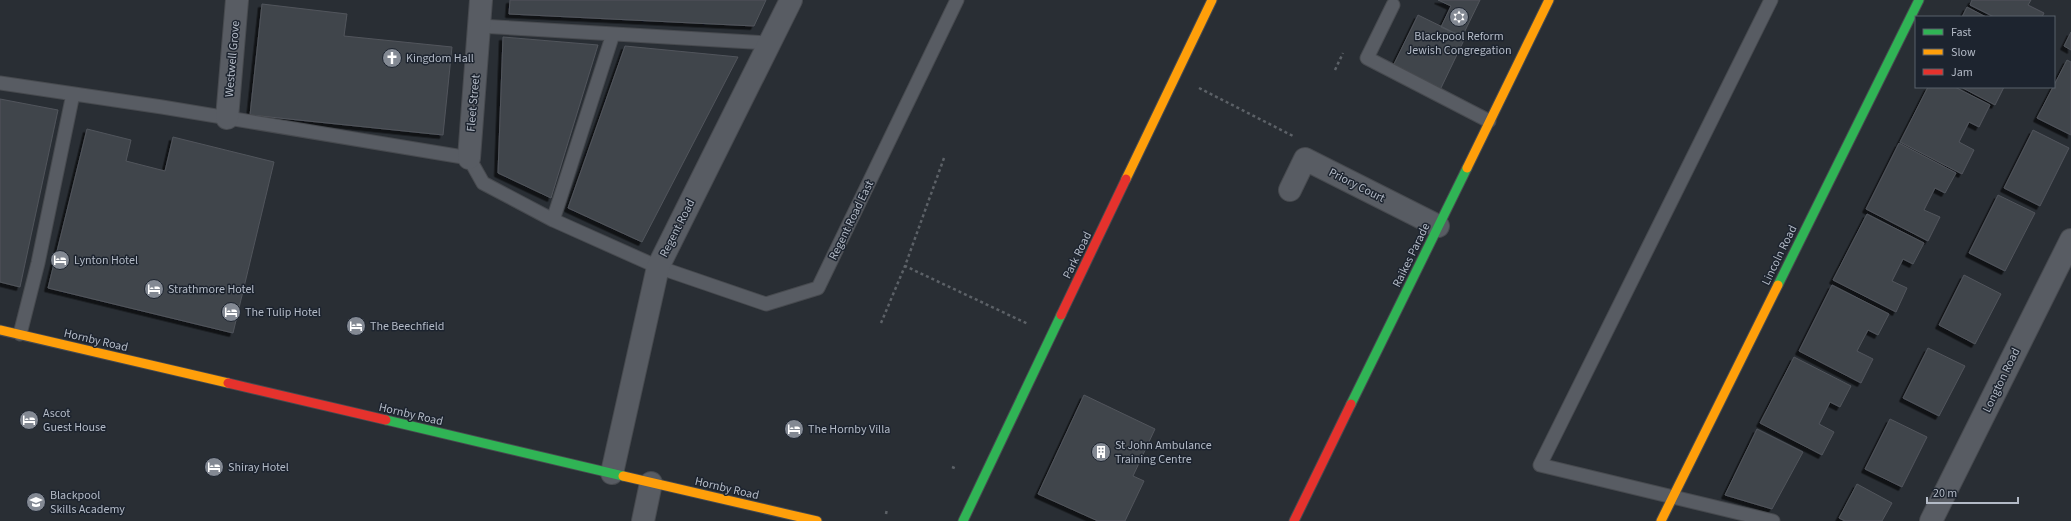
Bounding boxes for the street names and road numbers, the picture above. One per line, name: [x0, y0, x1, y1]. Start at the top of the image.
street label: Westwell Grove: [221, 20, 244, 98]
street label: Fleet Street: [463, 74, 484, 132]
street label: Priory Court: [1326, 164, 1388, 207]
street label: Regent Road East: [825, 177, 878, 263]
street label: Regent Road: [656, 196, 699, 260]
street label: Raikes Parade: [1389, 220, 1434, 290]
street label: Lincoln Road: [1758, 222, 1801, 288]
street label: Park Road: [1059, 229, 1096, 282]
street label: Hornby Road: [62, 325, 130, 356]
street label: Longton Road: [1978, 345, 2024, 415]
street label: Hornby Road: [377, 399, 445, 430]
street label: Hornby Road: [693, 473, 761, 504]

